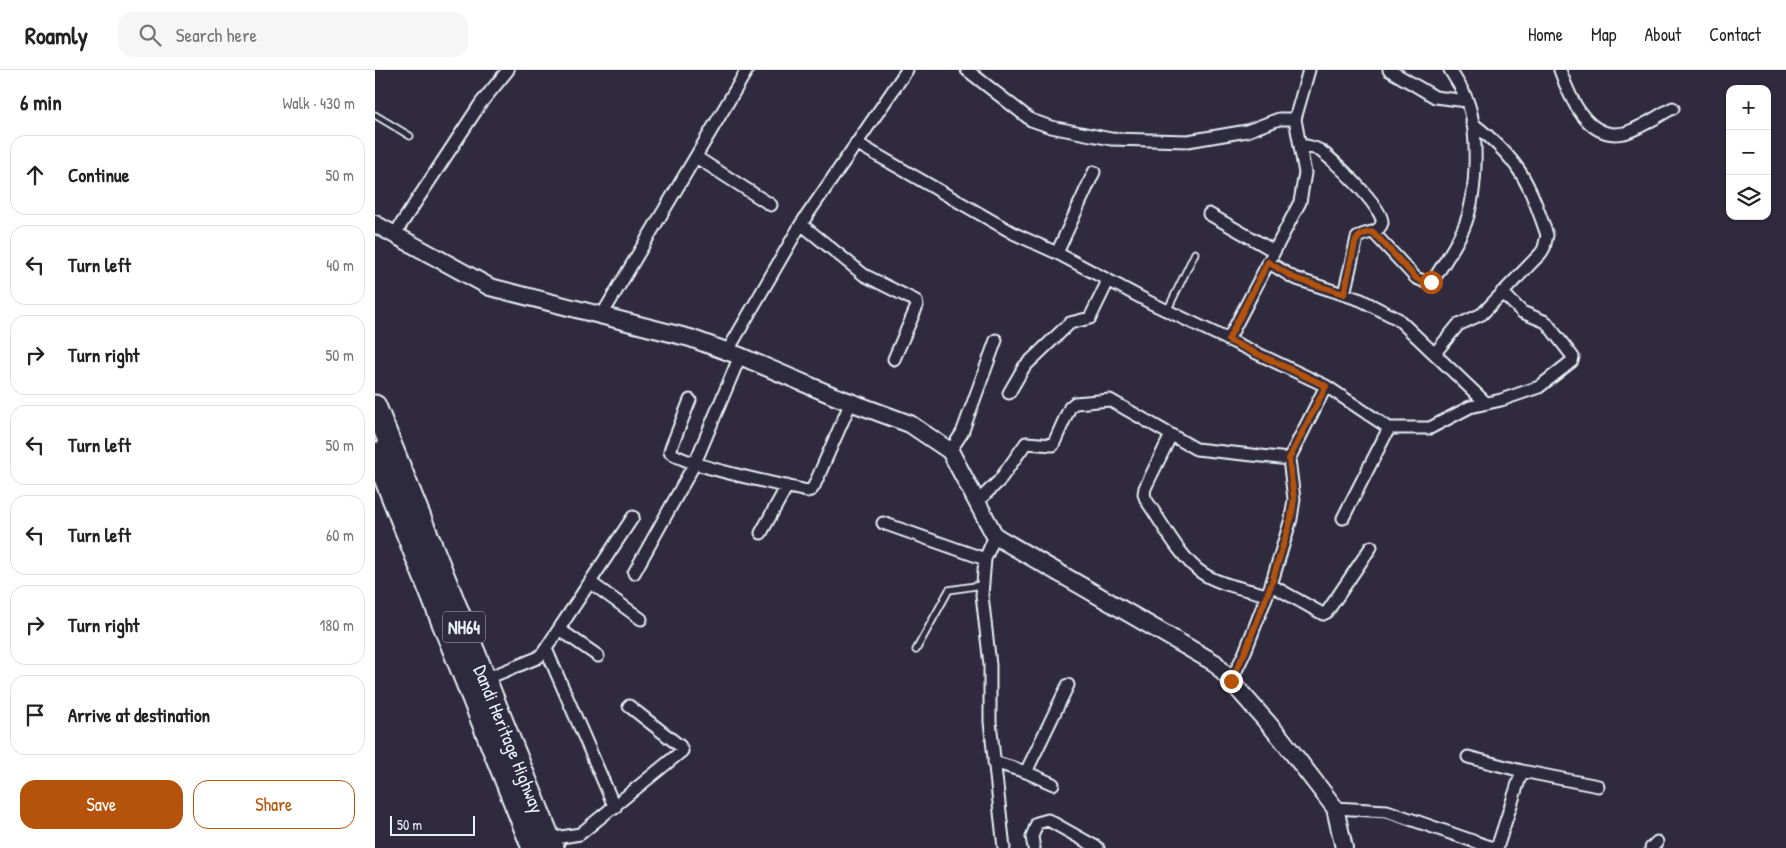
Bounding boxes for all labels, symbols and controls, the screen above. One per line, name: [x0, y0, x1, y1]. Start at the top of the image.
search box: [118, 12, 468, 57]
text: Roamly: [25, 19, 88, 51]
icon: search: [136, 21, 164, 49]
text: Search here: [176, 22, 257, 48]
text: Home: [1528, 22, 1563, 47]
text: Map: [1591, 22, 1616, 47]
text: About: [1644, 22, 1681, 47]
text: Contact: [1709, 22, 1761, 47]
map controls: [1726, 85, 1771, 220]
button: +: [1726, 85, 1771, 130]
text: 6 min: [20, 88, 62, 117]
text: Walk · 430 m: [283, 92, 355, 114]
button: −: [1726, 130, 1771, 175]
icon: ahead: [21, 161, 49, 189]
text: Continue: [68, 162, 129, 188]
text: 50 m: [326, 164, 354, 186]
button: layers: [1726, 175, 1771, 220]
icon: left: [21, 251, 49, 279]
text: Turn left: [68, 252, 131, 278]
text: 40 m: [326, 254, 354, 276]
route start: [1420, 271, 1443, 294]
icon: right: [21, 341, 49, 369]
text: Turn right: [68, 342, 139, 368]
text: 50 m: [326, 344, 354, 366]
icon: left: [21, 431, 49, 459]
text: Turn left: [68, 432, 131, 458]
text: 50 m: [326, 434, 354, 456]
icon: left: [21, 521, 49, 549]
text: Turn left: [68, 522, 131, 548]
text: 60 m: [326, 524, 354, 546]
icon: right: [21, 611, 49, 639]
text: Turn right: [68, 612, 139, 638]
road number: NH64: [443, 612, 485, 642]
text: 180 m: [320, 614, 354, 636]
street label: Dandi Heritage Highway: [468, 661, 551, 817]
route end: [1220, 670, 1243, 693]
icon: arrive: [21, 701, 49, 729]
text: Arrive at destination: [68, 702, 210, 728]
button: Save: [20, 780, 183, 829]
button: Share: [193, 780, 355, 829]
scale bar: [390, 813, 475, 836]
text: 50 m: [397, 815, 422, 834]

